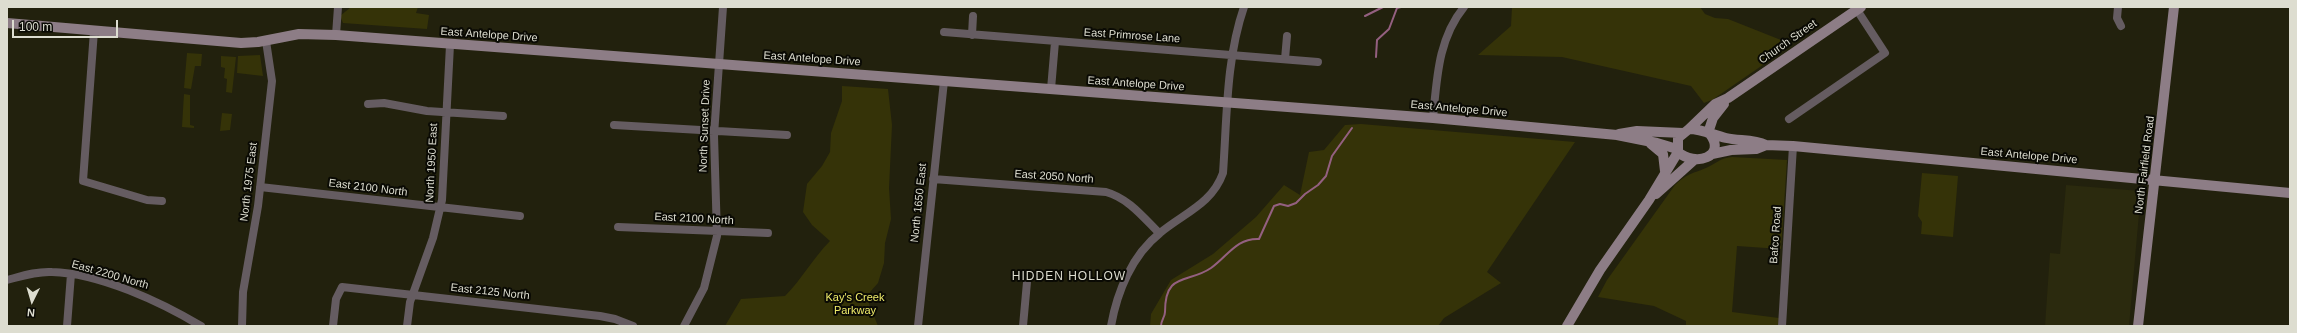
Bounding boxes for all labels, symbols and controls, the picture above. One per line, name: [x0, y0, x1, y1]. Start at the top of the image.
scale bar: [14, 12, 120, 38]
street label: Church Street: [1756, 17, 1820, 67]
text: 100 m: [19, 20, 52, 34]
street label: East Antelope Drive: [440, 25, 538, 45]
street label: East Primrose Lane: [1083, 26, 1181, 46]
street label: East Antelope Drive: [763, 49, 861, 69]
street label: East Antelope Drive: [1087, 74, 1185, 94]
street label: North Sunset Drive: [697, 79, 713, 173]
street label: East Antelope Drive: [1410, 98, 1508, 120]
street label: North Fairfield Road: [2132, 115, 2158, 215]
street label: North 1950 East: [423, 123, 441, 203]
street label: North 1975 East: [238, 142, 260, 222]
street label: East Antelope Drive: [1980, 145, 2078, 167]
street label: North 1650 East: [908, 163, 930, 243]
street label: East 2050 North: [1014, 168, 1094, 186]
street label: East 2100 North: [328, 177, 408, 199]
street label: Bafco Road: [1767, 206, 1785, 264]
street label: East 2100 North: [654, 210, 734, 228]
street label: East 2200 North: [70, 258, 150, 292]
district label: HIDDEN HOLLOW: [1012, 270, 1126, 284]
north arrow: [12, 281, 52, 321]
street label: East 2125 North: [450, 281, 530, 303]
park label: Kay's Creek Parkway: [826, 291, 884, 317]
text: N: [26, 307, 35, 319]

